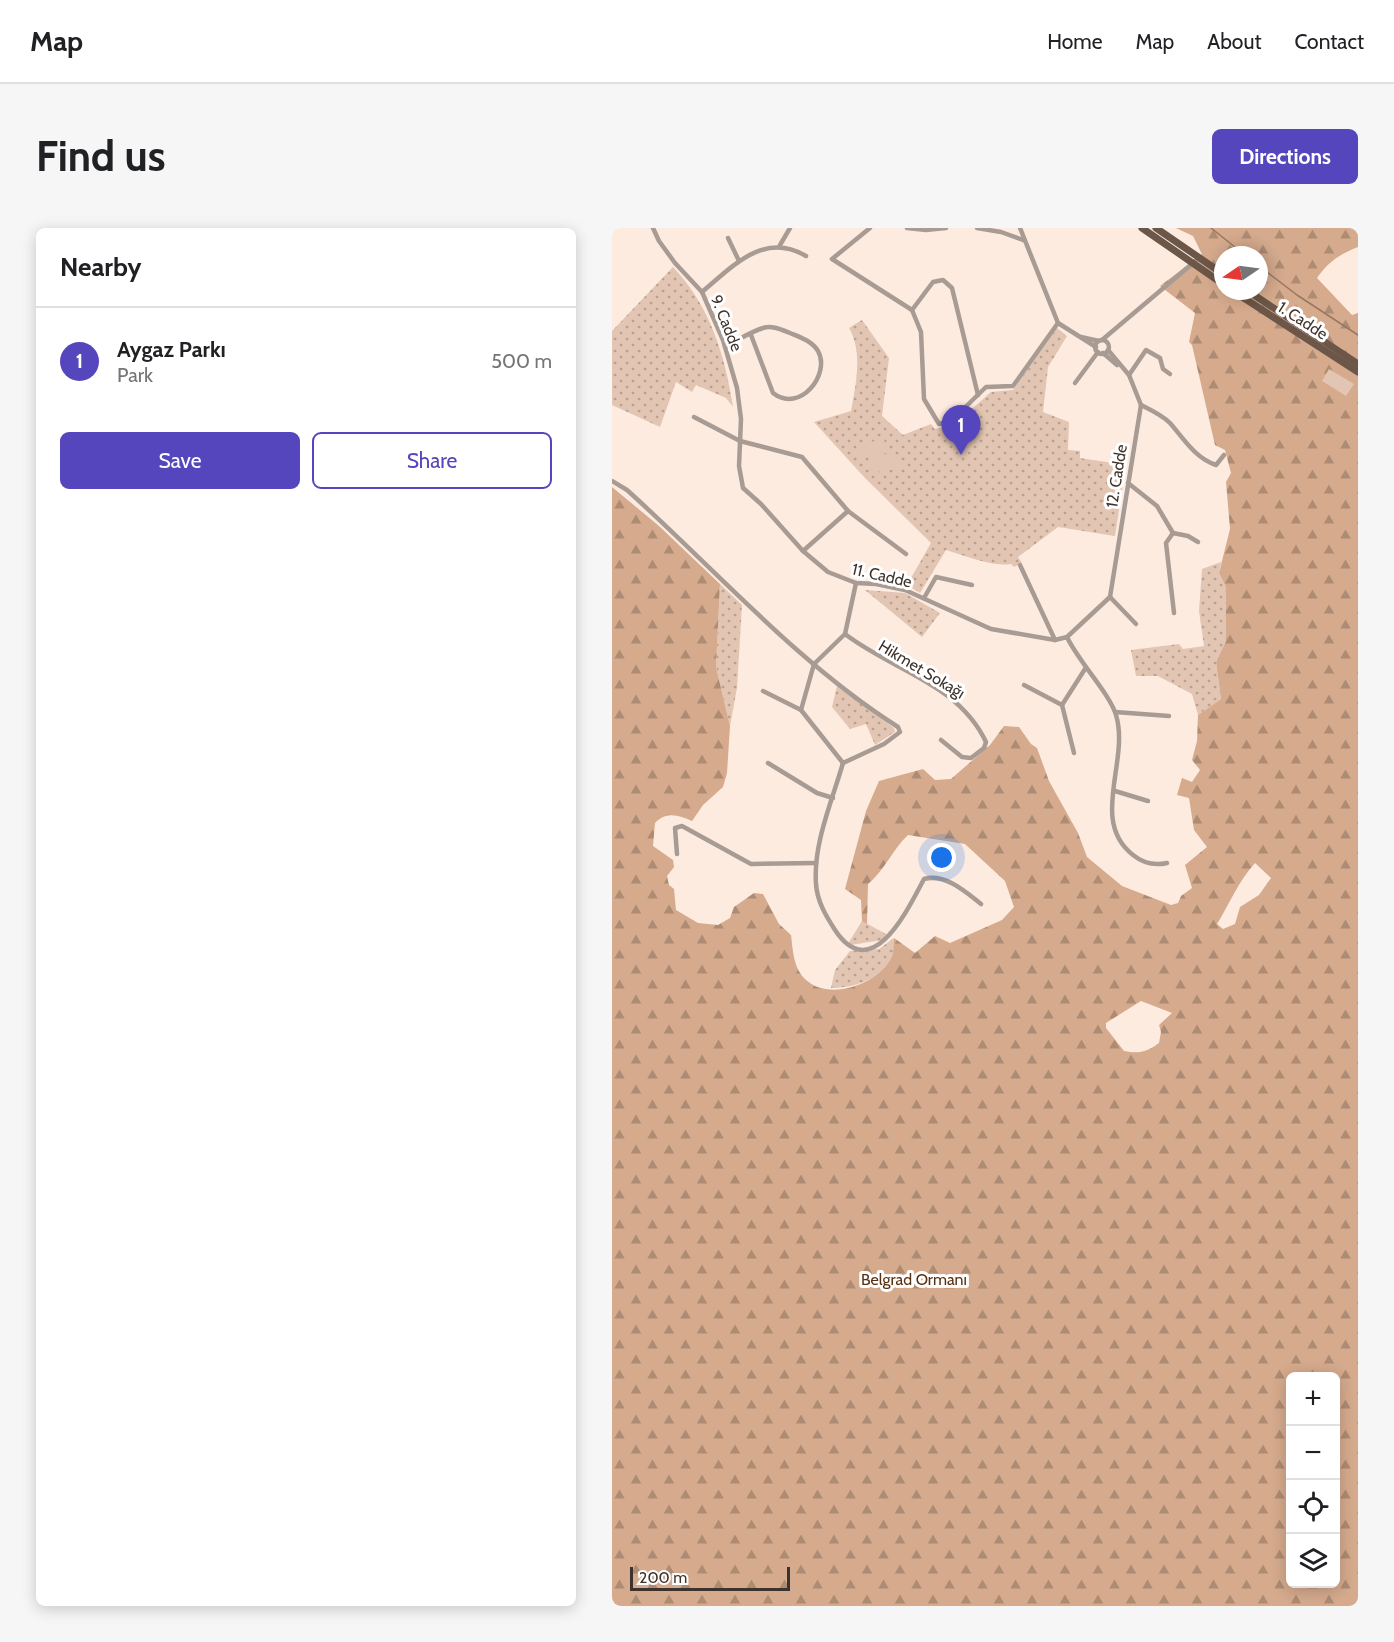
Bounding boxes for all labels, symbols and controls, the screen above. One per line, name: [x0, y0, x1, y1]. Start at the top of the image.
text: Map: [30, 24, 83, 58]
text: Home: [1047, 29, 1103, 54]
text: Map: [1136, 29, 1174, 54]
text: About: [1207, 29, 1261, 54]
text: Contact: [1294, 29, 1364, 54]
button: Directions: [1212, 129, 1358, 184]
text: Find us: [36, 130, 165, 182]
north arrow: [1214, 246, 1268, 300]
text: Nearby: [60, 251, 141, 283]
street label: 9. Cadde: [707, 292, 746, 354]
street label: 1. Cadde: [1274, 297, 1331, 344]
text: Aygaz Parkı: [117, 336, 226, 363]
text: 1: [76, 349, 83, 373]
text: 500 m: [491, 349, 552, 373]
text: Park: [117, 363, 153, 387]
pin: 1: [942, 406, 980, 455]
button: Save: [60, 432, 300, 489]
button: Share: [312, 432, 552, 489]
street label: 12. Cadde: [1102, 443, 1131, 509]
street label: 11. Cadde: [850, 559, 914, 592]
street label: Hikmet Sokağı: [875, 636, 968, 703]
your location: [927, 843, 956, 872]
park label: Belgrad Ormanı: [861, 1270, 967, 1289]
map controls: [1286, 1372, 1340, 1588]
button: +: [1286, 1372, 1340, 1426]
button: −: [1286, 1426, 1340, 1480]
button: locate: [1286, 1480, 1340, 1534]
button: layers: [1286, 1534, 1340, 1588]
scale bar: [630, 1564, 790, 1592]
text: 200 m: [639, 1568, 687, 1587]

